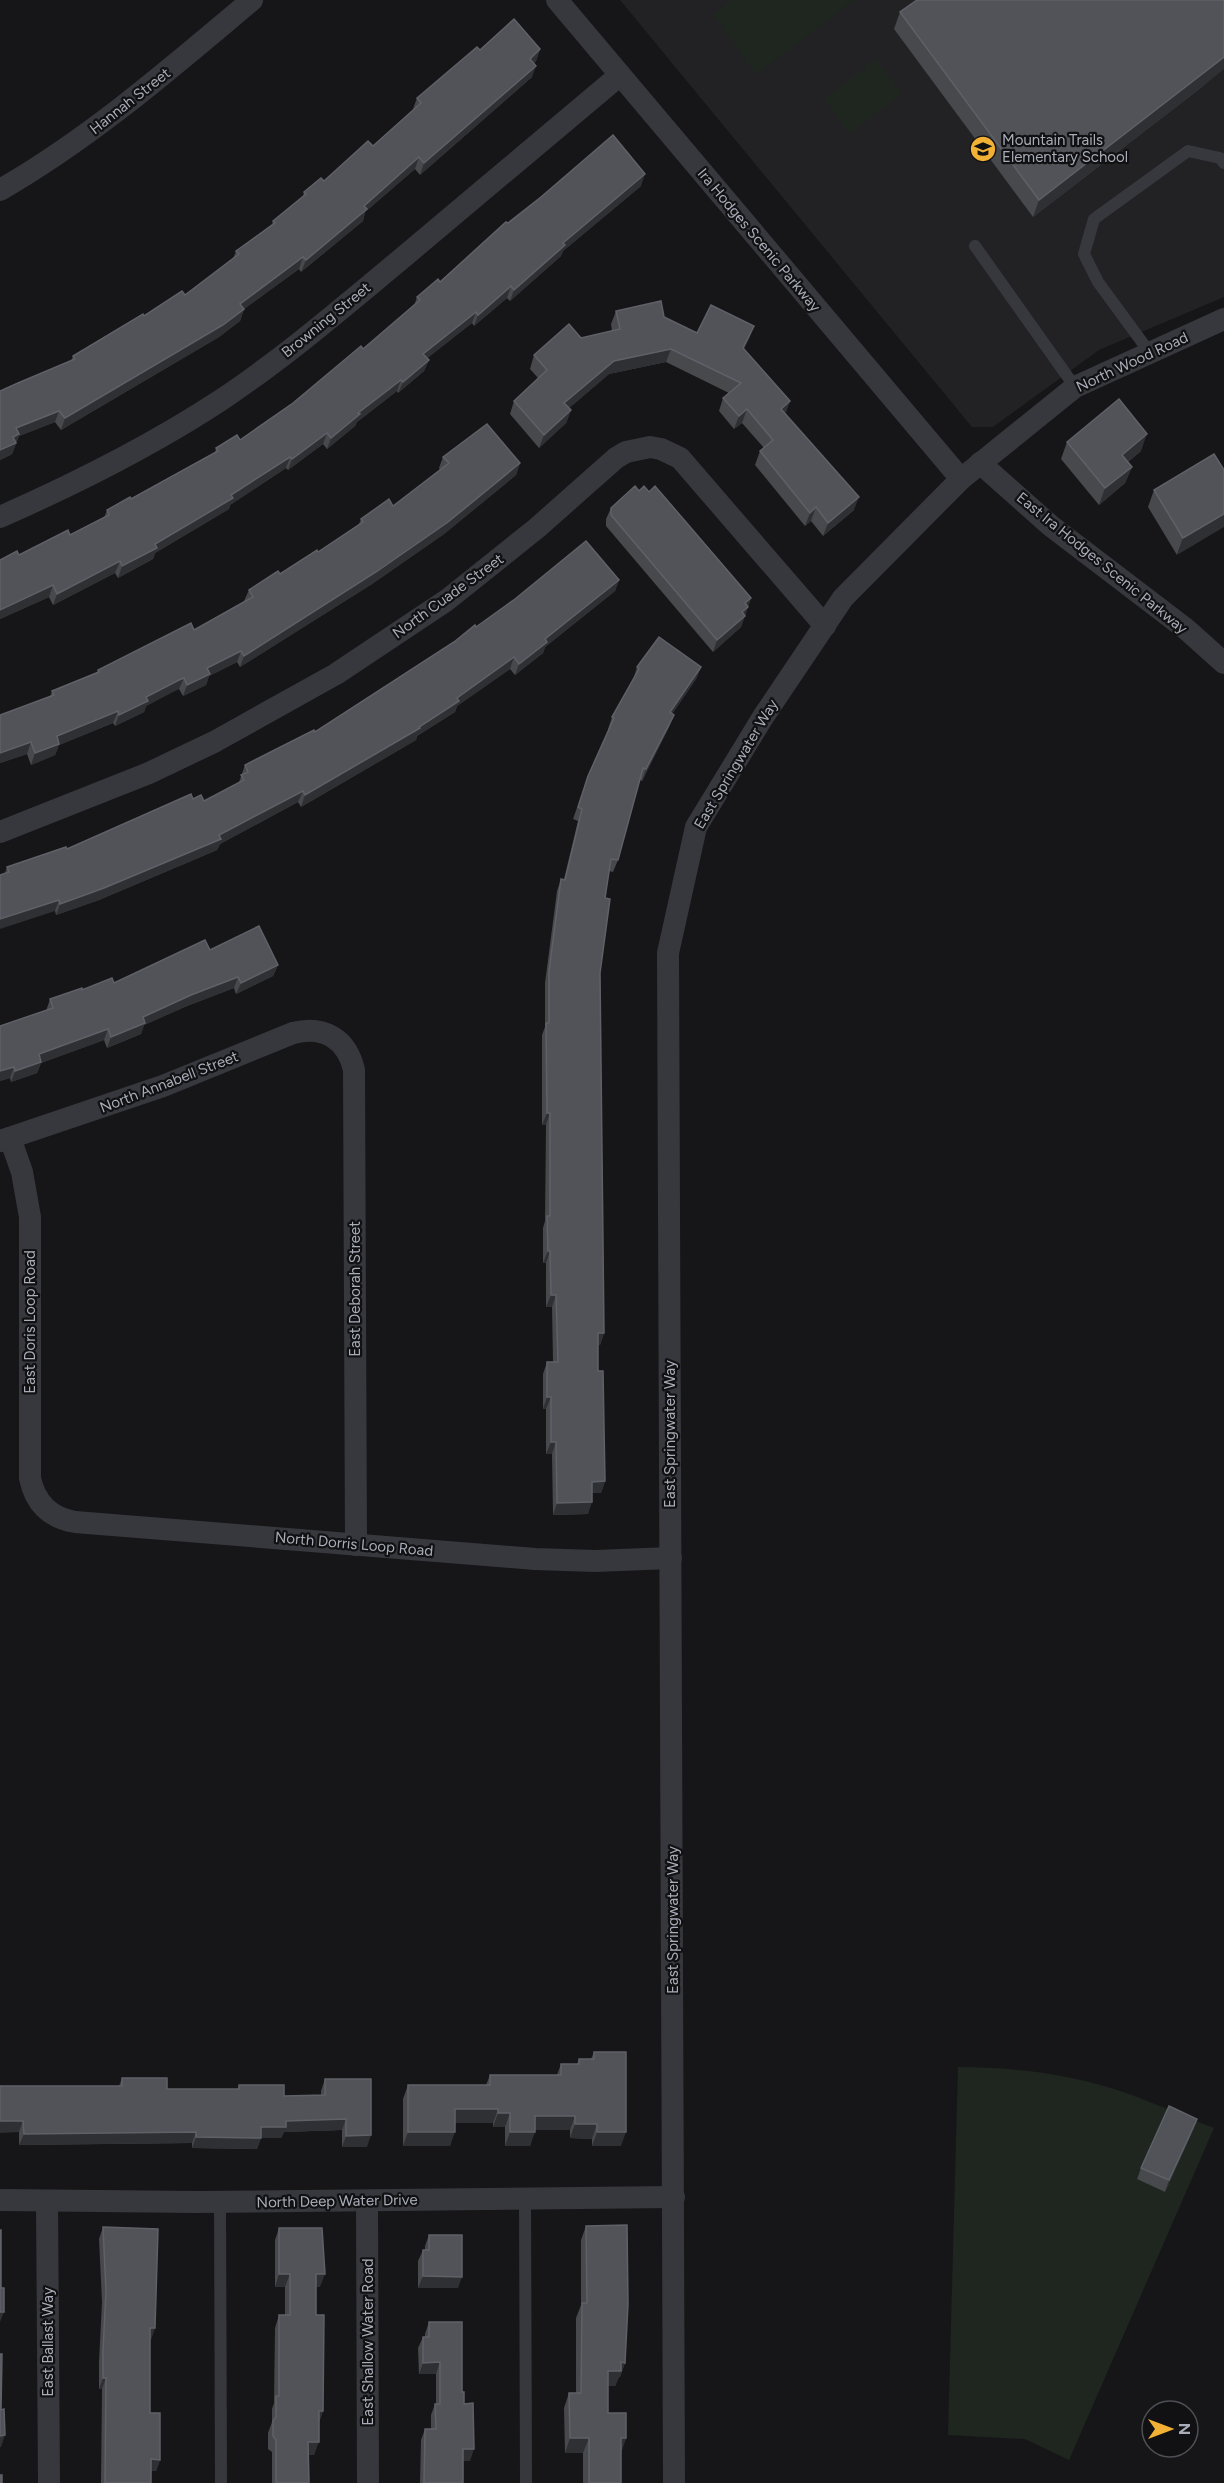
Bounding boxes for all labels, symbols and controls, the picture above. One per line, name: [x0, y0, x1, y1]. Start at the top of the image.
street label: Hannah Street: [86, 64, 174, 138]
place label: Mountain Trails Elementary School: [1002, 131, 1128, 166]
school or university icon: Mountain Trails Elementary School: [968, 134, 998, 164]
street label: Ira Hodges Scenic Parkway: [694, 165, 824, 315]
street label: Browning Street: [278, 278, 374, 361]
street label: North Wood Road: [1073, 328, 1191, 396]
street label: East Ira Hodges Scenic Parkway: [1013, 488, 1191, 638]
street label: North Cuade Street: [389, 550, 507, 642]
street label: East Springwater Way: [690, 696, 782, 832]
street label: North Annabell Street: [97, 1047, 241, 1117]
street label: East Deborah Street: [346, 1221, 364, 1357]
street label: East Doris Loop Road: [21, 1250, 39, 1394]
street label: East Springwater Way: [661, 1360, 679, 1508]
street label: North Dorris Loop Road: [274, 1528, 434, 1560]
street label: East Springwater Way: [664, 1846, 682, 1994]
street label: North Deep Water Drive: [256, 2191, 418, 2211]
street label: East Shallow Water Road: [359, 2258, 377, 2426]
street label: East Ballast Way: [39, 2287, 57, 2397]
north arrow: [1140, 2399, 1200, 2459]
text: N: [1175, 2423, 1194, 2435]

